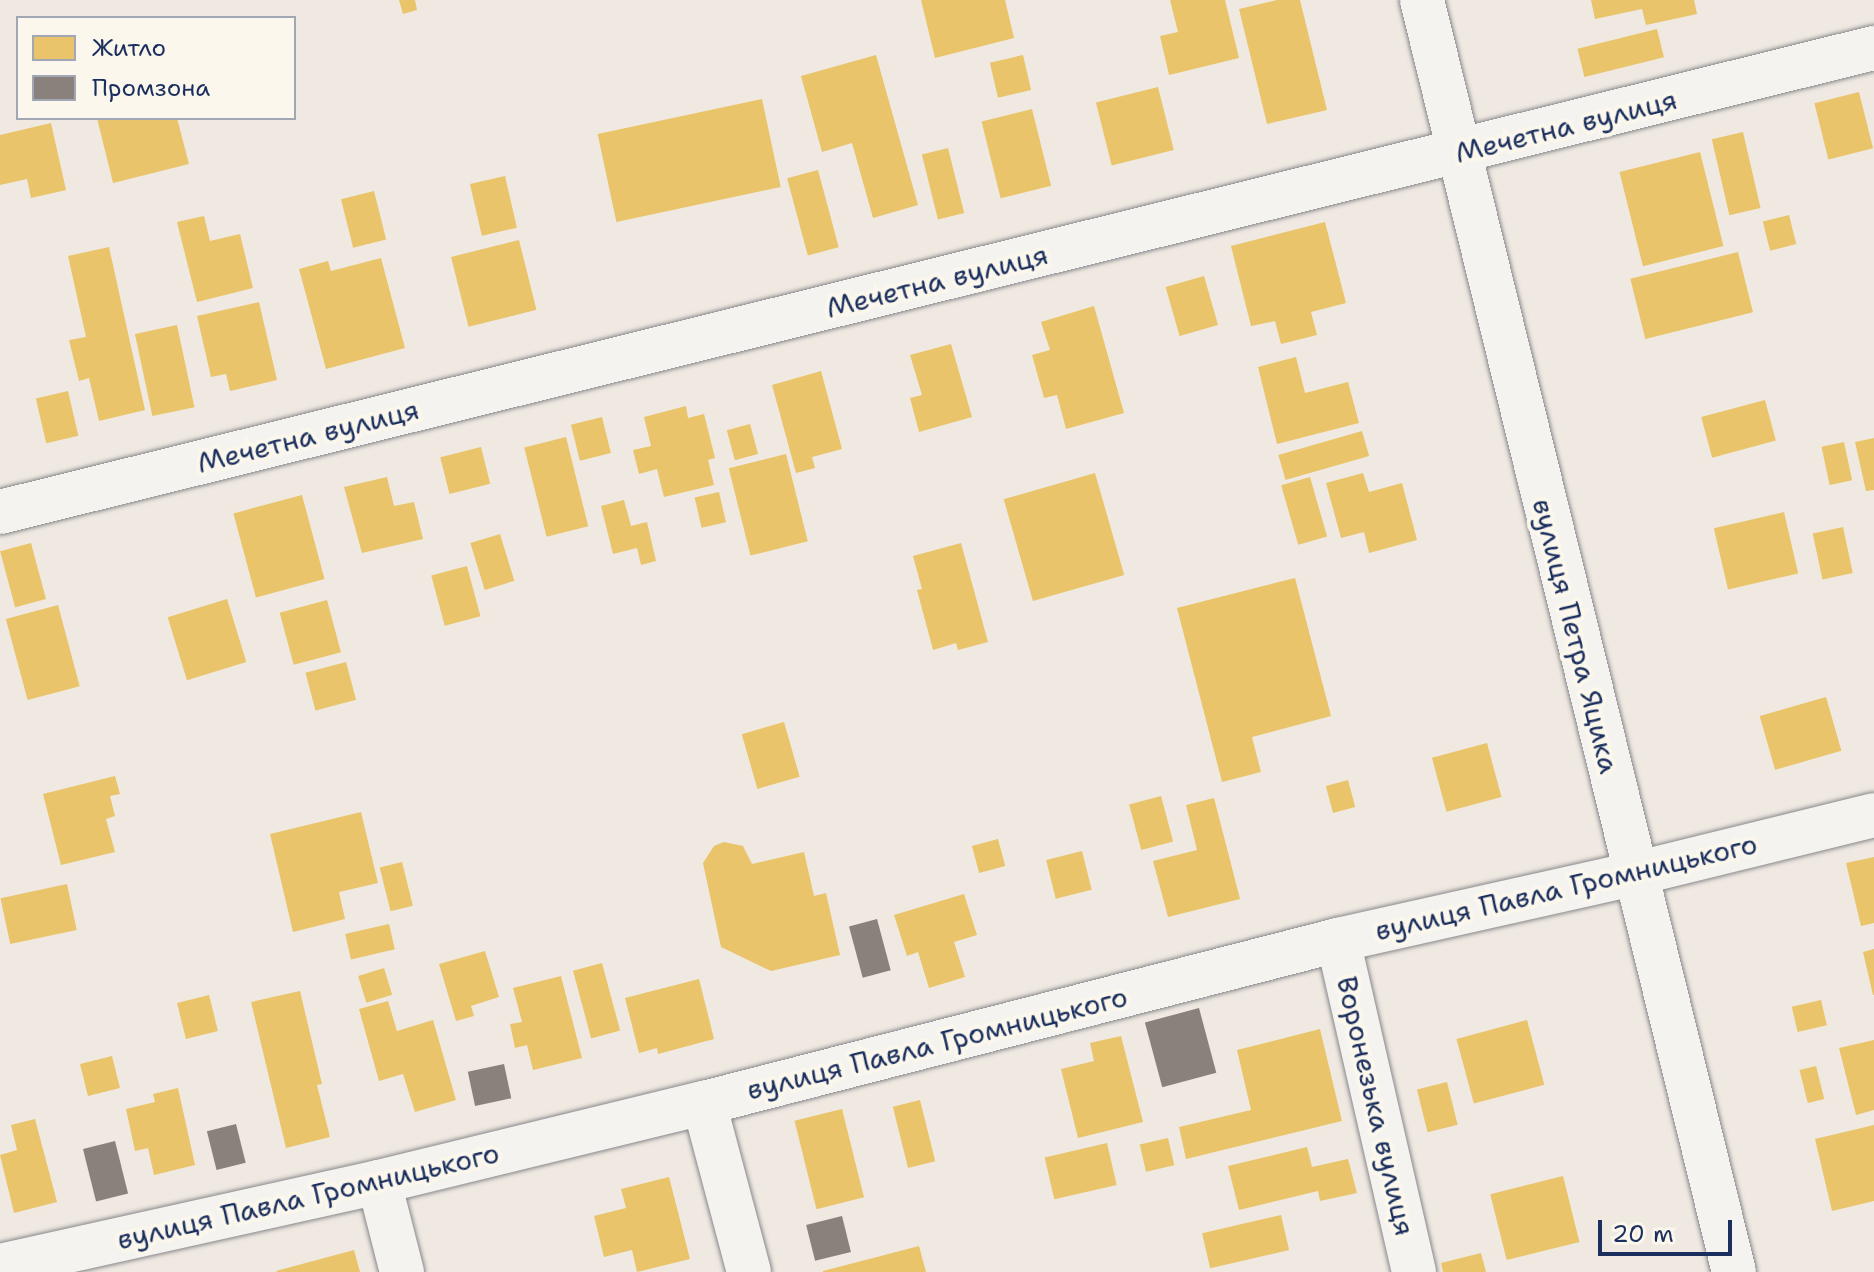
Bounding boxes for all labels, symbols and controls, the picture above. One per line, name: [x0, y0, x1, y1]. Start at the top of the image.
legend: [16, 16, 296, 120]
text: Житло: [92, 32, 166, 64]
text: Промзона: [92, 72, 210, 104]
street label: Мечетна вулиця: [1452, 82, 1680, 170]
street label: Мечетна вулиця: [823, 237, 1051, 325]
street label: Мечетна вулиця: [194, 392, 422, 480]
street label: вулиця Петра Яцика: [1526, 495, 1626, 777]
street label: вулиця Павла Громницького: [1372, 827, 1760, 947]
street label: Воронезька вулиця: [1330, 973, 1422, 1239]
street label: вулиця Павла Громницького: [743, 979, 1131, 1107]
street label: вулиця Павла Громницького: [114, 1136, 502, 1256]
scale bar: [1602, 1204, 1736, 1254]
text: 20 m: [1612, 1218, 1674, 1250]

